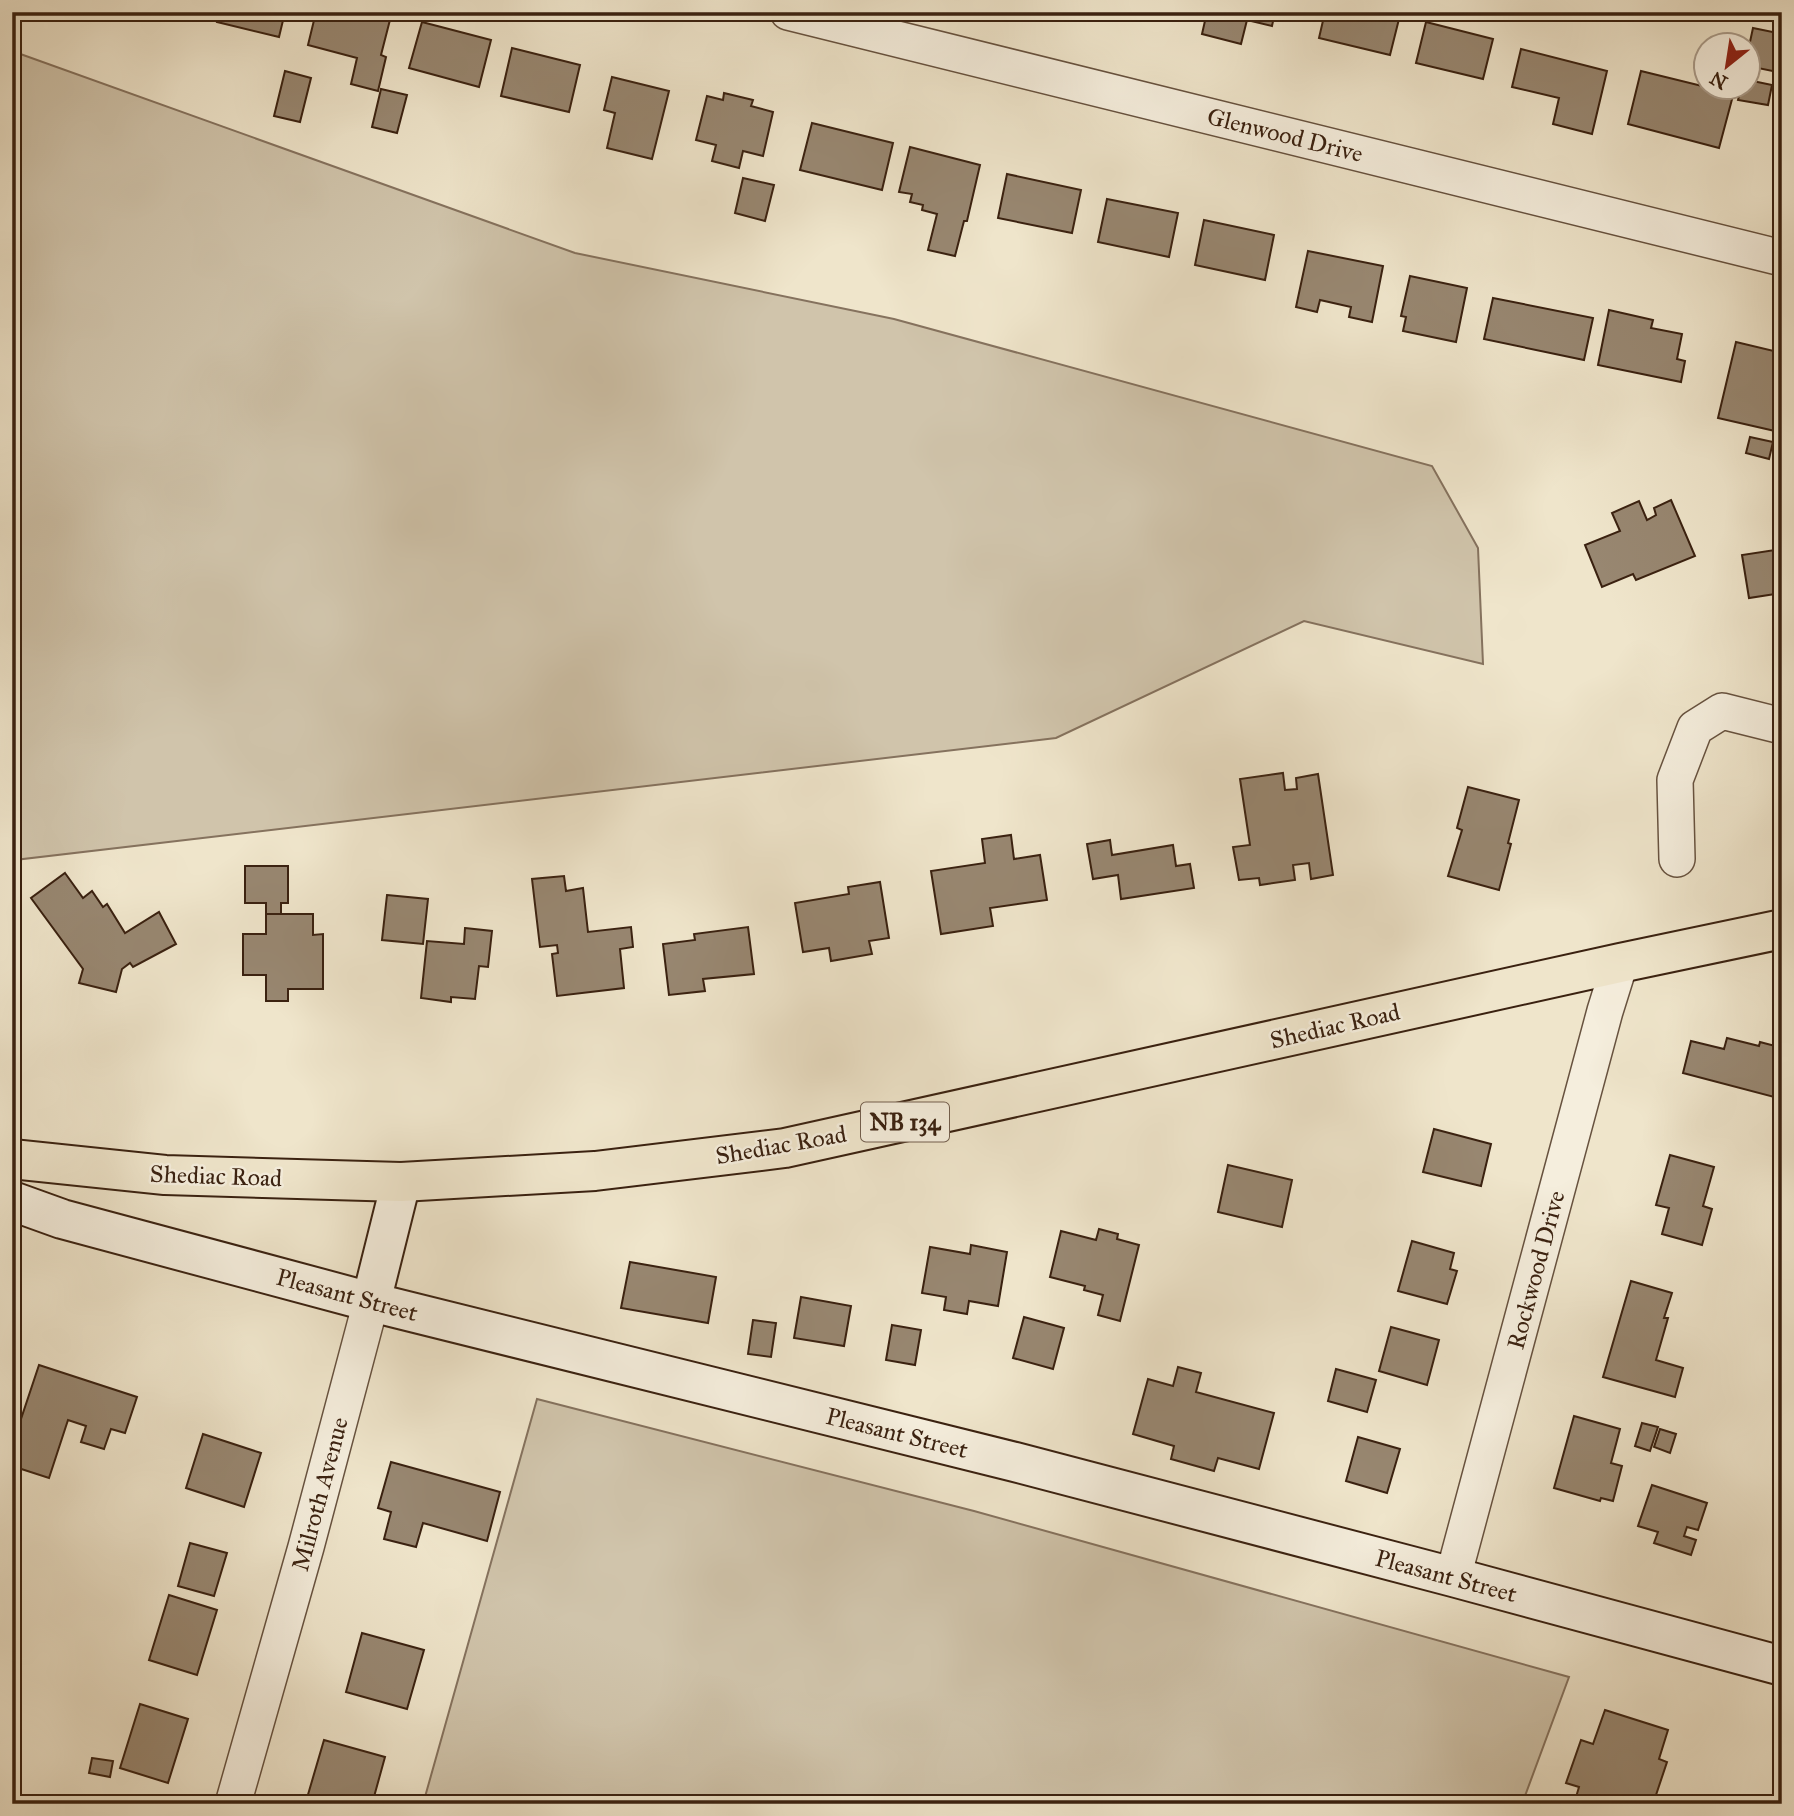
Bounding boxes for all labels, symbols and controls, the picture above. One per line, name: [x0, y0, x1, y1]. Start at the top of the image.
north arrow: [1692, 32, 1762, 102]
text: N: [1706, 66, 1731, 94]
street label: Glenwood Drive: [1204, 101, 1366, 169]
street label: Shediac Road: [1267, 997, 1403, 1055]
road number: NB 134: [861, 1102, 949, 1142]
street label: Shediac Road: [713, 1119, 849, 1171]
street label: Shediac Road: [149, 1159, 283, 1193]
street label: Rockwood Drive: [1500, 1187, 1572, 1353]
street label: Pleasant Street: [273, 1262, 422, 1328]
street label: Pleasant Street: [823, 1401, 972, 1465]
street label: Milroth Avenue: [285, 1414, 355, 1574]
street label: Pleasant Street: [1372, 1543, 1521, 1609]

